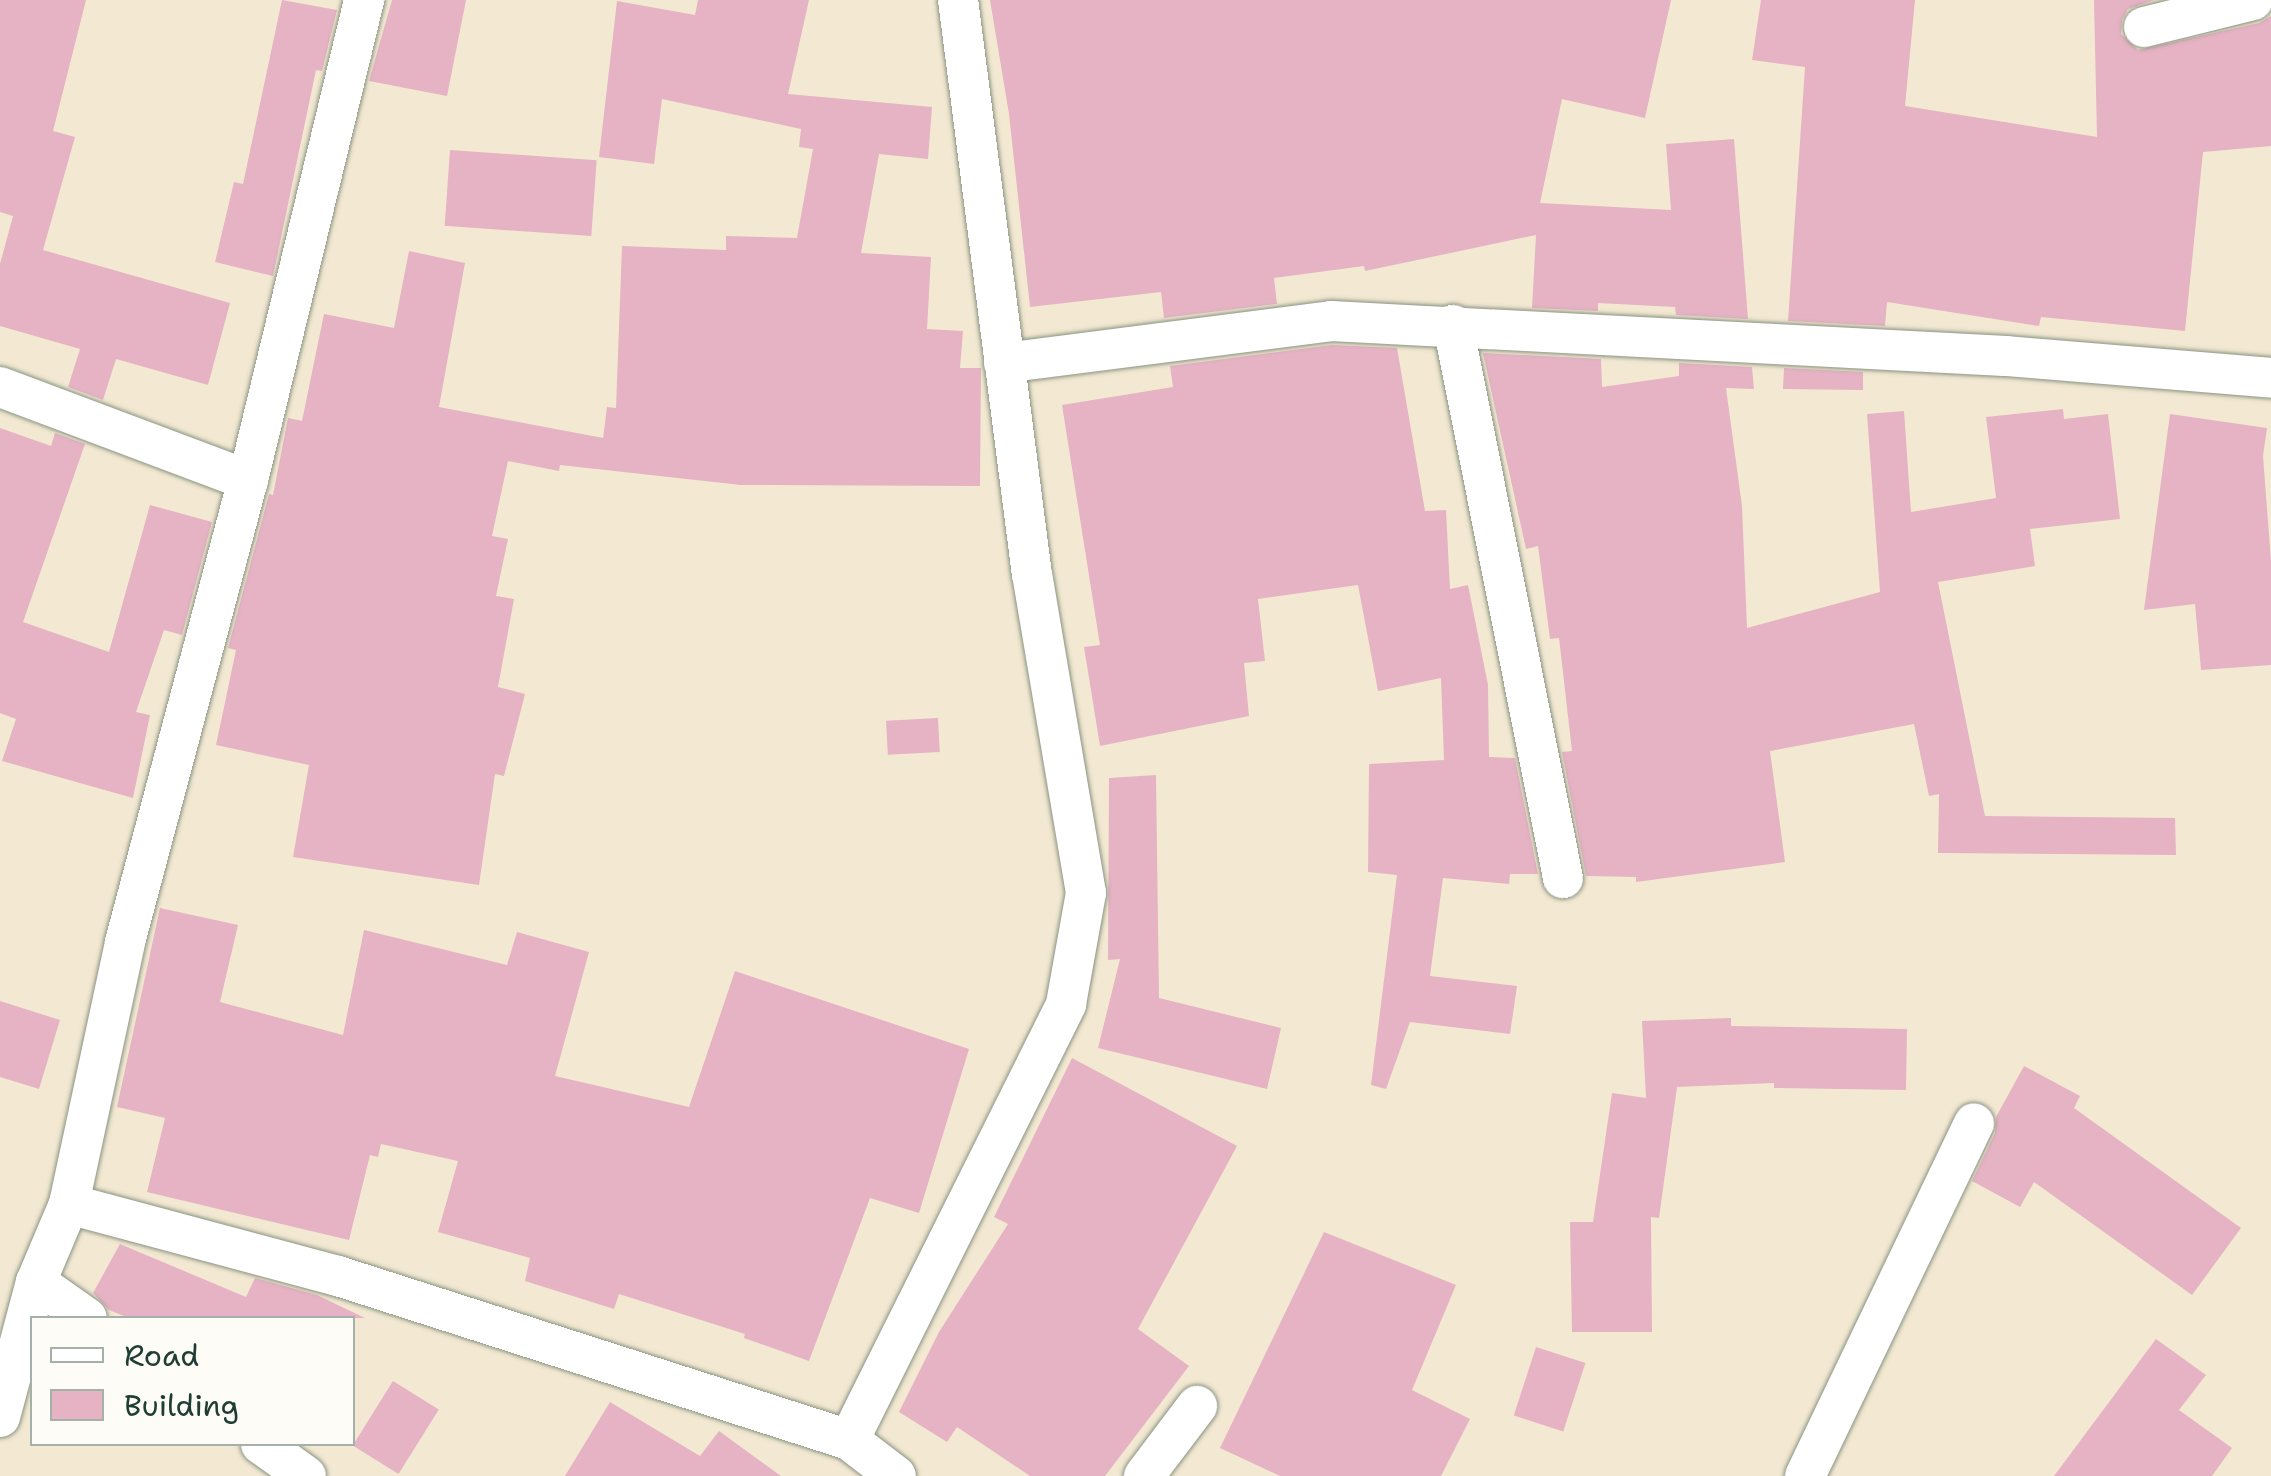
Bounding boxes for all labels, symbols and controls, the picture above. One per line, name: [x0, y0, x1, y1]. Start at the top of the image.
legend: [30, 1316, 355, 1446]
text: Road: [124, 1335, 199, 1376]
text: Building: [124, 1385, 239, 1426]

